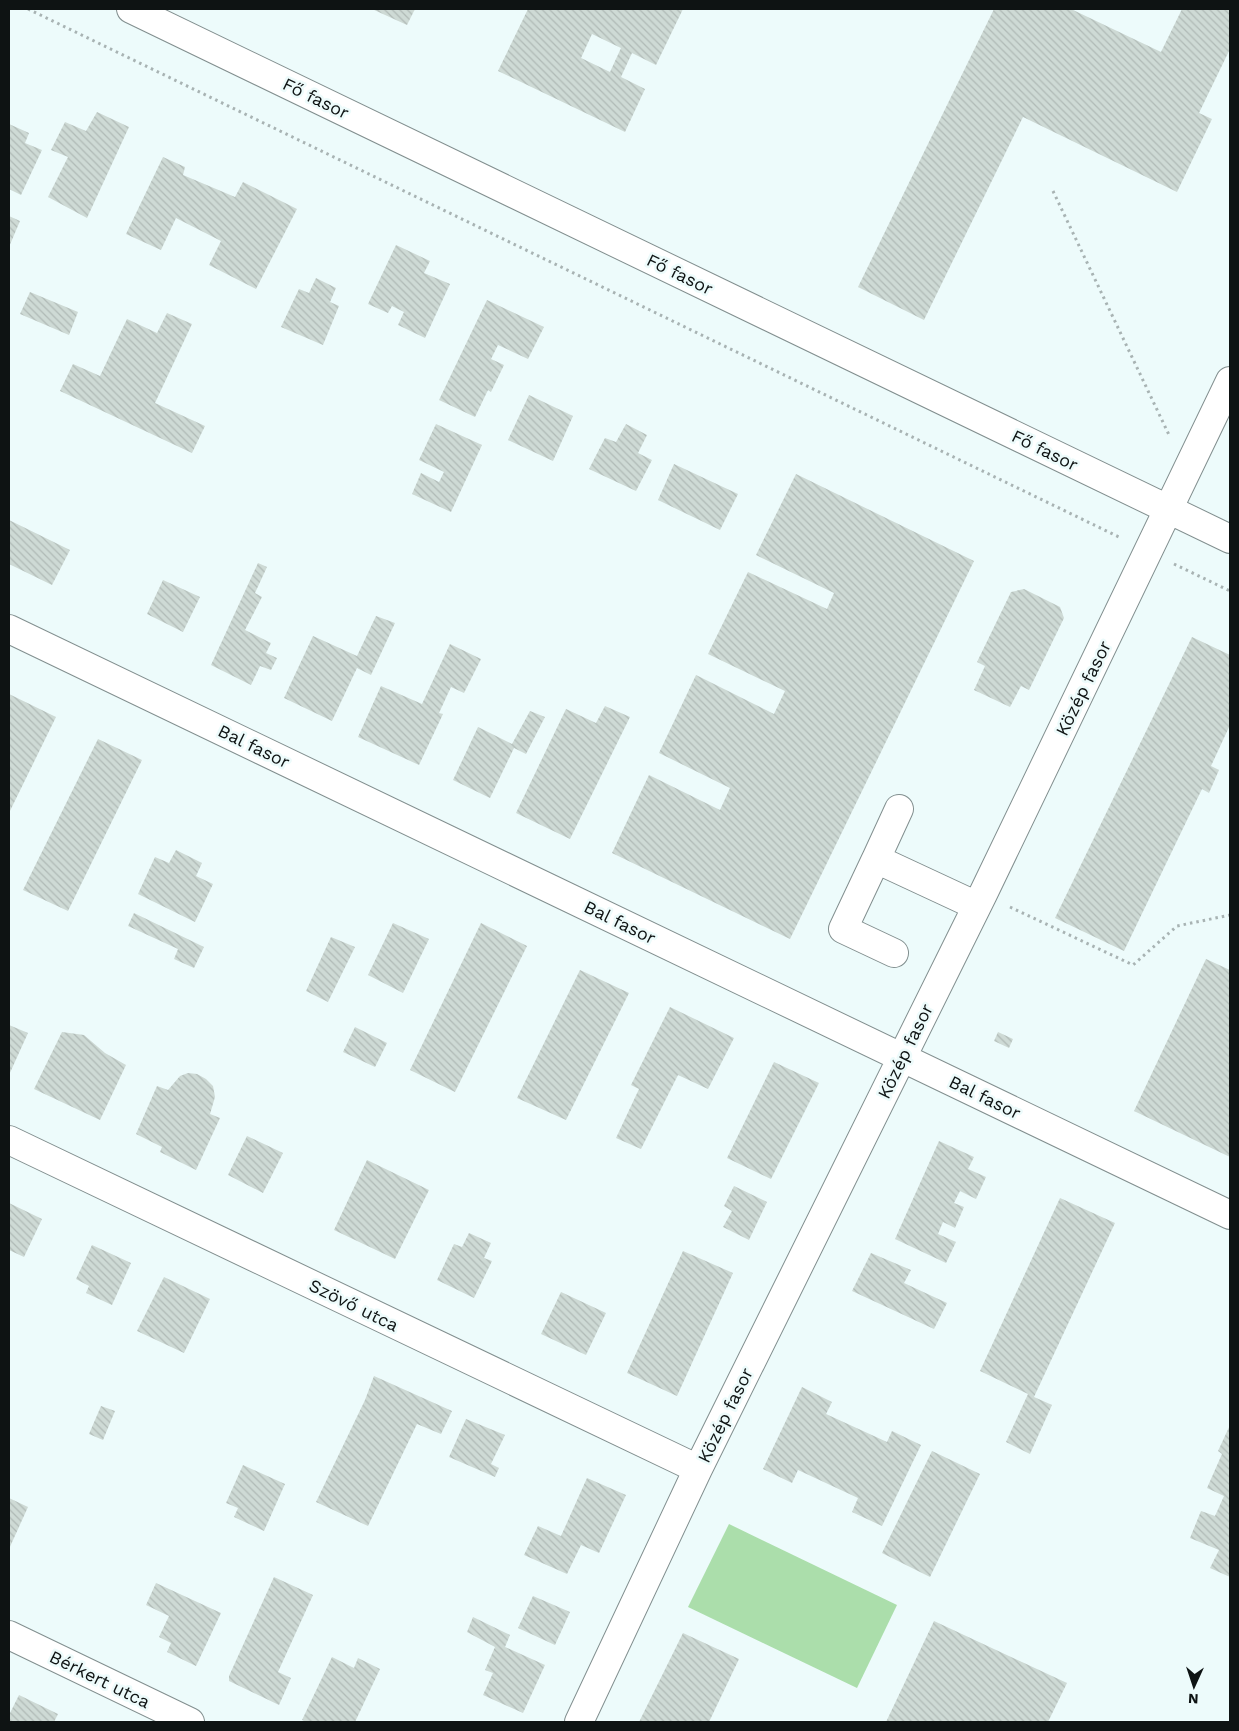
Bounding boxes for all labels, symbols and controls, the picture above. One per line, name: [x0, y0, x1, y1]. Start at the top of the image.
street label: Fő fasor: [280, 73, 352, 123]
street label: Fő fasor: [644, 249, 716, 299]
street label: Fő fasor: [1009, 425, 1081, 475]
street label: Közép fasor: [1051, 637, 1115, 739]
street label: Bal fasor: [215, 720, 293, 772]
street label: Bal fasor: [581, 896, 659, 948]
street label: Közép fasor: [873, 1000, 937, 1102]
street label: Bal fasor: [946, 1071, 1024, 1123]
street label: Szövő utca: [306, 1274, 402, 1336]
street label: Közép fasor: [693, 1364, 757, 1466]
street label: Bérkert utca: [46, 1646, 154, 1712]
north arrow: [1169, 1661, 1219, 1711]
text: N: [1188, 1691, 1199, 1707]

